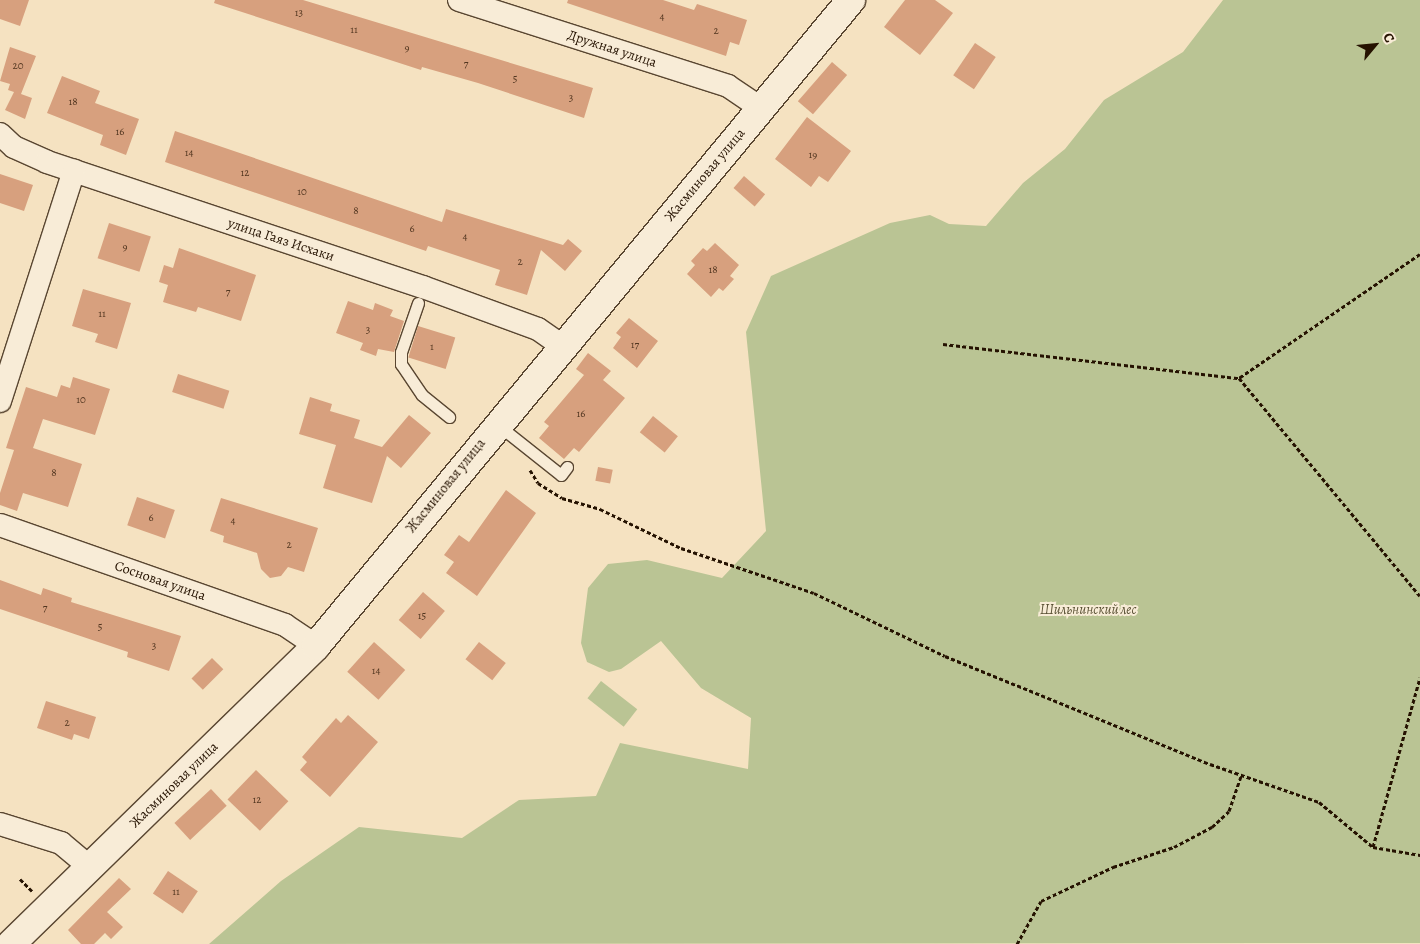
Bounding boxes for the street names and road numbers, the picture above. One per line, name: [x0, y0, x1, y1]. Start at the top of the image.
street label: Дружная улица: [565, 27, 659, 71]
street label: Жасминовая улица: [661, 125, 749, 225]
street label: улица Гаяз Исхаки: [226, 215, 336, 265]
street label: Жасминовая улица: [403, 436, 489, 536]
street label: Сосновая улица: [112, 558, 208, 604]
street label: Жасминовая улица: [126, 739, 222, 831]

